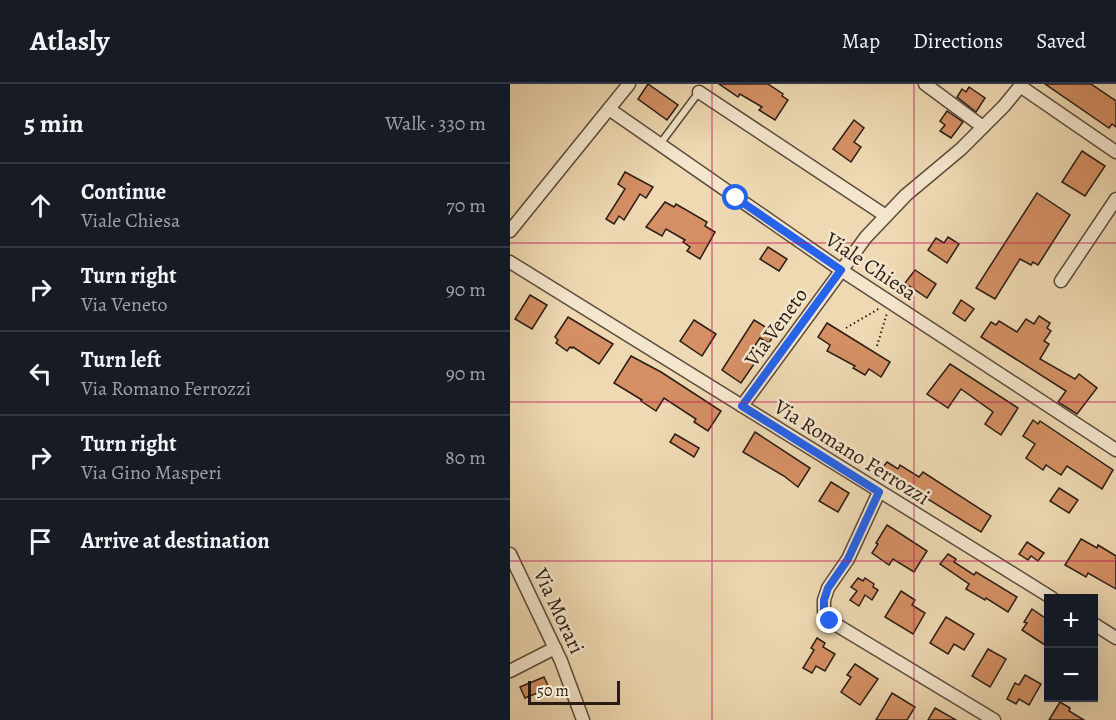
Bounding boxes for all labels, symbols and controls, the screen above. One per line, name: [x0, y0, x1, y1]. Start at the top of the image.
text: Atlasly: [30, 22, 109, 60]
text: Map: [842, 27, 880, 55]
text: Directions: [913, 27, 1003, 55]
text: Saved: [1036, 27, 1086, 55]
text: 5 min: [24, 106, 84, 141]
text: Walk · 330 m: [385, 110, 486, 137]
text: Continue: [81, 177, 166, 207]
route start: [722, 184, 748, 210]
icon: ahead: [24, 189, 57, 222]
text: 70 m: [446, 192, 486, 219]
text: Viale Chiesa: [81, 207, 180, 234]
street label: Viale Chiesa: [819, 225, 922, 307]
text: Turn right: [81, 261, 177, 291]
icon: right: [24, 273, 57, 306]
text: 90 m: [446, 276, 486, 303]
street label: Via Veneto: [737, 282, 814, 373]
text: Via Veneto: [81, 291, 167, 318]
text: Turn left: [81, 345, 161, 375]
icon: left: [24, 357, 57, 390]
text: 90 m: [446, 360, 486, 387]
text: Via Romano Ferrozzi: [81, 375, 251, 402]
street label: Via Romano Ferrozzi: [768, 392, 935, 511]
text: Turn right: [81, 429, 177, 459]
icon: right: [24, 441, 57, 474]
text: 80 m: [445, 444, 486, 471]
text: Via Gino Masperi: [81, 459, 222, 486]
icon: arrive: [24, 525, 57, 558]
text: Arrive at destination: [81, 526, 270, 556]
street label: Via Morari: [527, 563, 591, 658]
map controls: [1044, 594, 1098, 702]
button: +: [1044, 594, 1098, 648]
route end: [816, 607, 842, 633]
button: −: [1044, 648, 1098, 702]
scale bar: [528, 678, 620, 706]
text: 50 m: [537, 680, 569, 702]

